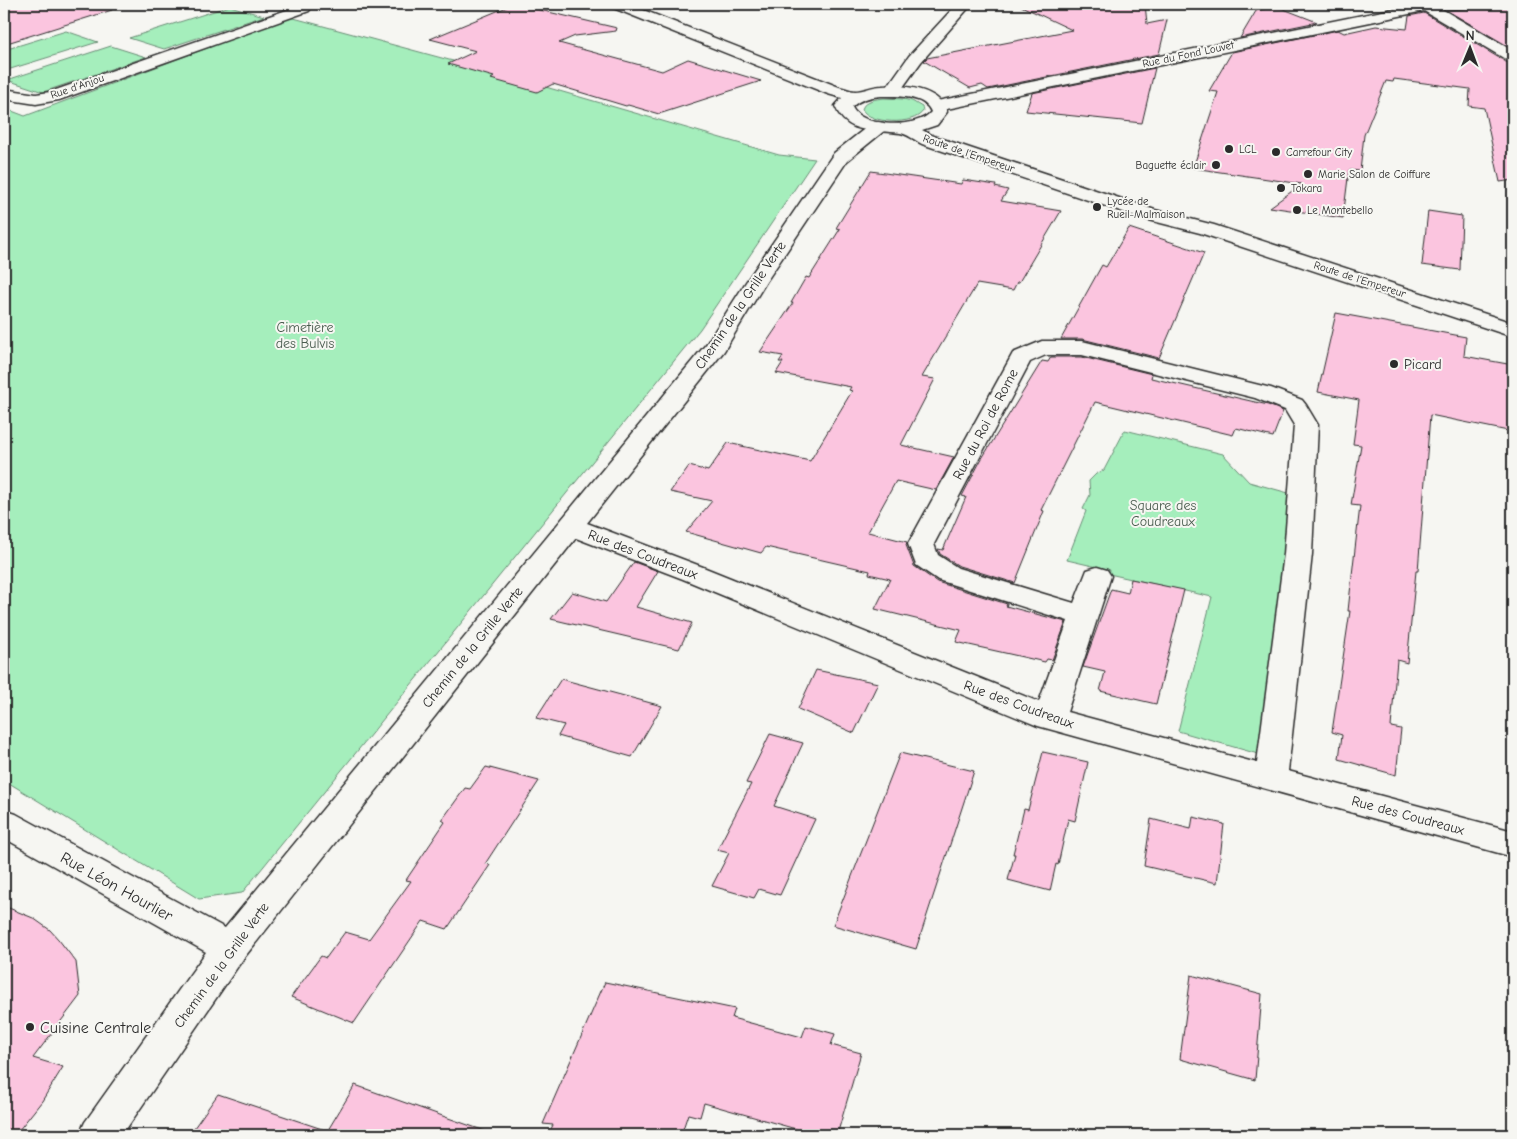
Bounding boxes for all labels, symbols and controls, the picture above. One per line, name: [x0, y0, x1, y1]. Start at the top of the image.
north arrow: [1444, 22, 1494, 72]
text: N: [1466, 27, 1475, 44]
street label: Rue du Fond Louvet: [1141, 38, 1236, 71]
street label: Rue d'Anjou: [49, 71, 106, 102]
street label: Route de l'Empereur: [921, 132, 1017, 175]
marker: LCL: [1223, 143, 1235, 155]
place label: LCL: [1239, 143, 1257, 156]
marker: Carrefour City: [1270, 146, 1282, 158]
place label: Carrefour City: [1286, 146, 1352, 159]
place label: Baguette éclair: [1136, 159, 1207, 172]
marker: Baguette éclair: [1210, 159, 1222, 171]
marker: Marie Salon de Coiffure: [1302, 168, 1314, 180]
place label: Marie Salon de Coiffure: [1318, 168, 1431, 181]
marker: Tokara: [1275, 182, 1287, 194]
place label: Tokara: [1291, 182, 1322, 195]
place label: Lycée de Rueil-Malmaison: [1107, 195, 1185, 221]
marker: Lycée de Rueil-Malmaison: [1091, 201, 1103, 213]
marker: Le Montebello: [1291, 204, 1303, 216]
place label: Le Montebello: [1307, 204, 1373, 217]
street label: Chemin de la Grille Verte: [691, 238, 790, 373]
street label: Route de l'Empereur: [1312, 258, 1408, 301]
park label: Cimetière des Bulvis: [276, 319, 335, 352]
place label: Picard: [1404, 356, 1442, 373]
marker: Picard: [1388, 358, 1400, 370]
street label: Rue du Roi de Rome: [949, 366, 1022, 483]
park label: Square des Coudreaux: [1130, 497, 1196, 530]
street label: Rue des Coudreaux: [586, 526, 700, 583]
street label: Chemin de la Grille Verte: [418, 583, 526, 711]
street label: Rue des Coudreaux: [961, 677, 1077, 732]
street label: Rue des Coudreaux: [1350, 792, 1466, 839]
street label: Rue Léon Hourlier: [57, 849, 176, 925]
street label: Chemin de la Grille Verte: [170, 899, 273, 1031]
place label: Cuisine Centrale: [40, 1019, 151, 1037]
marker: Cuisine Centrale: [24, 1021, 36, 1033]

